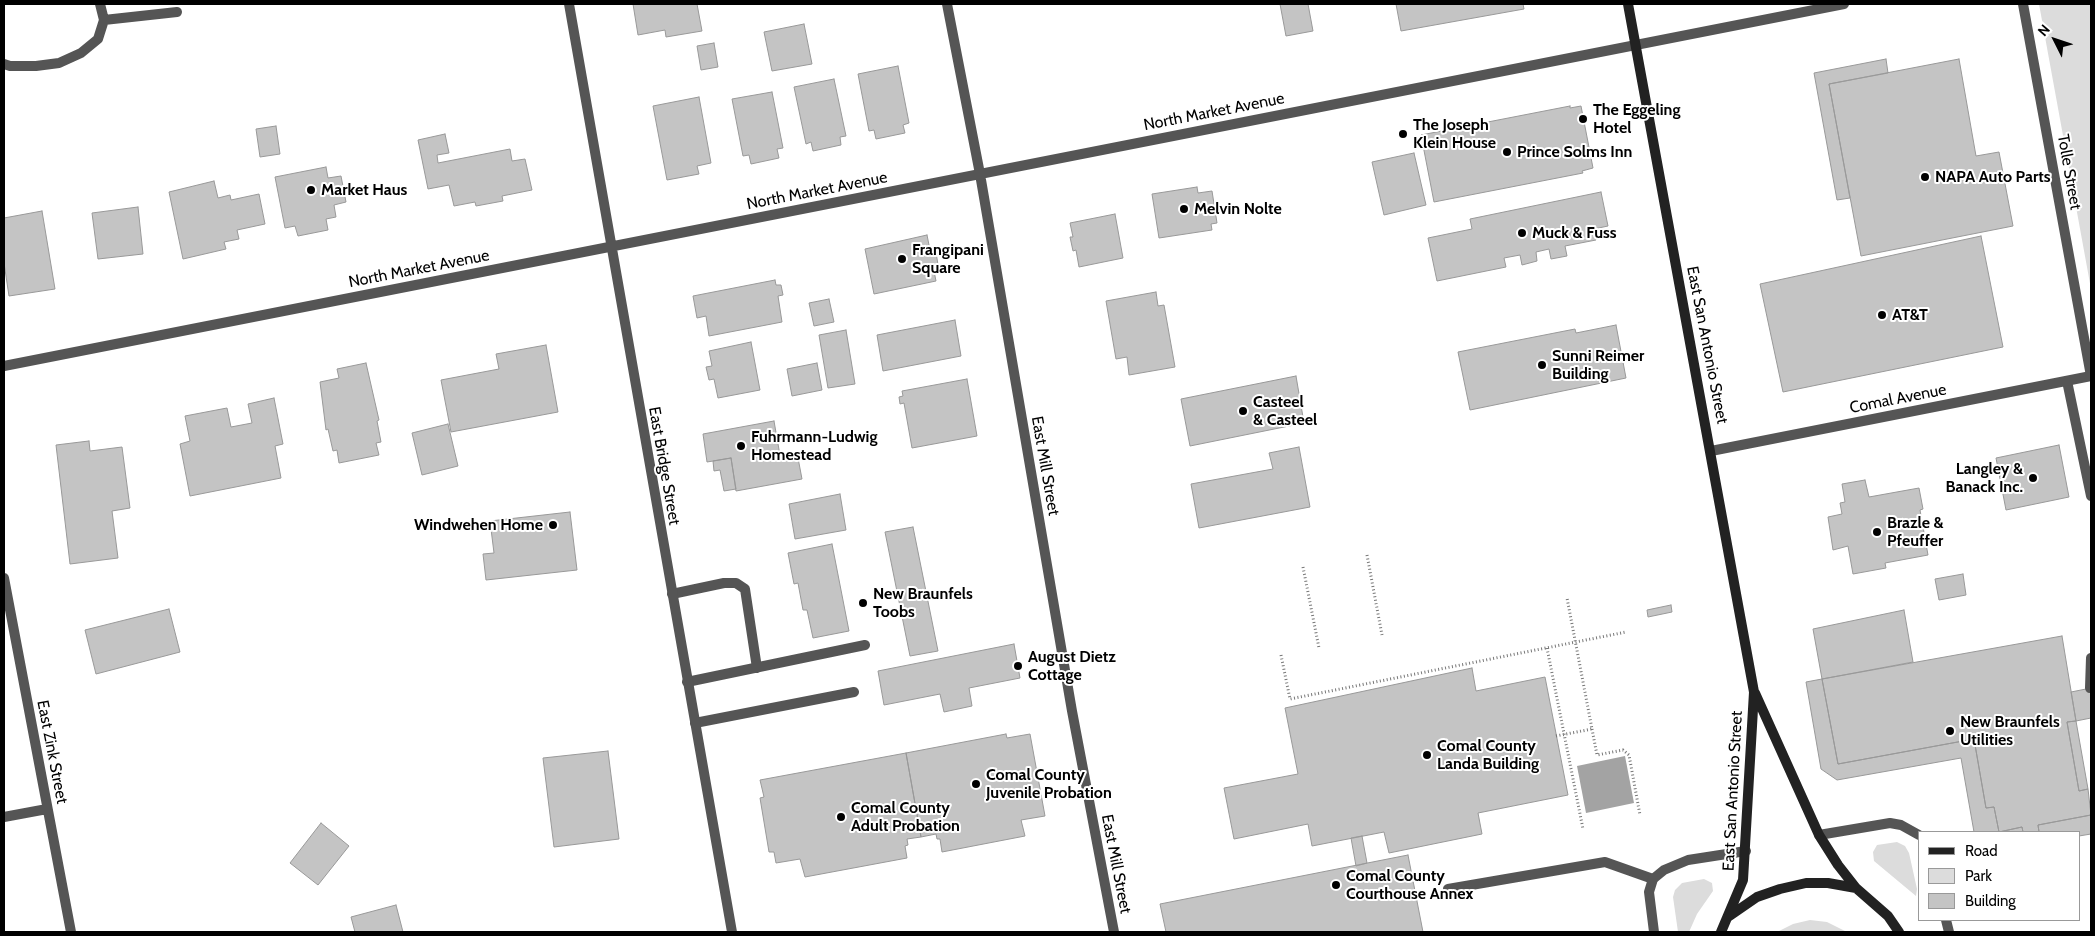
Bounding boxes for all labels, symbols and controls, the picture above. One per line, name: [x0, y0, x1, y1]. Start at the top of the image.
north arrow: [2030, 15, 2080, 65]
text: N: [2034, 21, 2054, 40]
street label: North Market Avenue: [1142, 89, 1286, 135]
place label: The Eggeling Hotel: [1593, 100, 1680, 138]
marker: The Eggeling Hotel: [1577, 113, 1589, 125]
place label: The Joseph Klein House: [1413, 115, 1496, 153]
marker: The Joseph Klein House: [1397, 128, 1409, 140]
street label: Tolle Street: [2053, 133, 2085, 211]
place label: Prince Solms Inn: [1517, 142, 1632, 162]
marker: Prince Solms Inn: [1501, 146, 1513, 158]
place label: NAPA Auto Parts: [1935, 167, 2050, 187]
street label: North Market Avenue: [745, 168, 889, 214]
marker: NAPA Auto Parts: [1919, 171, 1931, 183]
place label: Market Haus: [321, 180, 407, 200]
marker: Market Haus: [305, 184, 317, 196]
place label: Melvin Nolte: [1194, 199, 1282, 219]
marker: Melvin Nolte: [1178, 203, 1190, 215]
place label: Muck & Fuss: [1532, 223, 1617, 243]
marker: Muck & Fuss: [1516, 227, 1528, 239]
place label: Frangipani Square: [912, 240, 984, 278]
street label: North Market Avenue: [347, 246, 491, 292]
marker: Frangipani Square: [896, 253, 908, 265]
street label: East San Antonio Street: [1682, 264, 1732, 426]
place label: AT&T: [1892, 305, 1928, 325]
marker: AT&T: [1876, 309, 1888, 321]
place label: Sunni Reimer Building: [1552, 346, 1644, 384]
marker: Sunni Reimer Building: [1536, 359, 1548, 371]
street label: Comal Avenue: [1848, 380, 1948, 418]
place label: Casteel & Casteel: [1253, 392, 1317, 430]
street label: East Bridge Street: [644, 405, 684, 527]
marker: Casteel & Casteel: [1237, 405, 1249, 417]
street label: East Mill Street: [1027, 415, 1063, 517]
place label: Fuhrmann-Ludwig Homestead: [751, 427, 877, 465]
marker: Fuhrmann-Ludwig Homestead: [735, 440, 747, 452]
place label: Langley & Banack Inc.: [1946, 459, 2023, 497]
marker: Langley & Banack Inc.: [2027, 472, 2039, 484]
place label: Brazle & Pfeuffer: [1887, 513, 1944, 551]
place label: Windwehen Home: [414, 515, 543, 535]
marker: Windwehen Home: [547, 519, 559, 531]
marker: Brazle & Pfeuffer: [1871, 526, 1883, 538]
place label: New Braunfels Toobs: [873, 584, 973, 622]
marker: New Braunfels Toobs: [857, 597, 869, 609]
place label: August Dietz Cottage: [1028, 647, 1116, 685]
marker: August Dietz Cottage: [1012, 660, 1024, 672]
street label: East Zink Street: [33, 699, 71, 805]
street label: East San Antonio Street: [1719, 710, 1747, 872]
place label: New Braunfels Utilities: [1960, 712, 2060, 750]
marker: New Braunfels Utilities: [1944, 725, 1956, 737]
place label: Comal County Landa Building: [1437, 736, 1539, 774]
marker: Comal County Landa Building: [1421, 749, 1433, 761]
place label: Comal County Juvenile Probation: [986, 765, 1112, 803]
marker: Comal County Juvenile Probation: [970, 778, 982, 790]
place label: Comal County Adult Probation: [851, 798, 960, 836]
marker: Comal County Adult Probation: [835, 811, 847, 823]
street label: East Mill Street: [1097, 813, 1135, 915]
legend: [1918, 831, 2080, 921]
text: Road: [1965, 842, 1998, 860]
place label: Comal County Courthouse Annex: [1346, 866, 1473, 904]
text: Park: [1965, 867, 1992, 885]
marker: Comal County Courthouse Annex: [1330, 879, 1342, 891]
text: Building: [1965, 892, 2016, 910]

